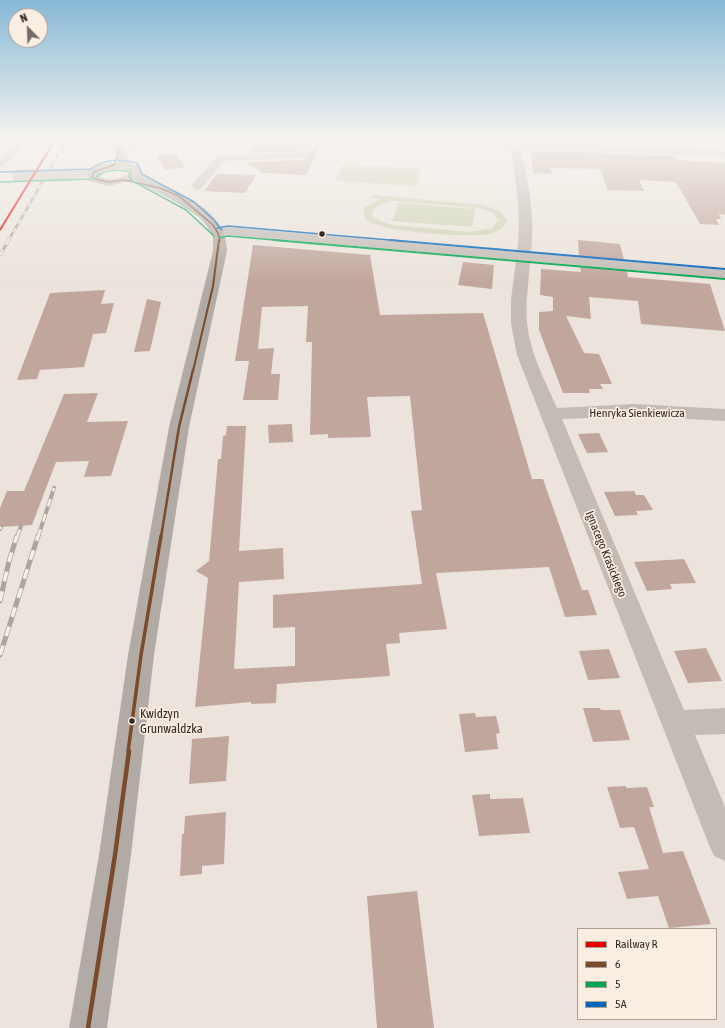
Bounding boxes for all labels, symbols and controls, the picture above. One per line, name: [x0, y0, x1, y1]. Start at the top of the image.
north arrow: [8, 8, 48, 48]
text: N: [18, 11, 29, 25]
unlabelled marker: [317, 229, 327, 239]
street label: Henryka Sienkiewicza: [589, 406, 685, 420]
street label: Ignacego Krasickiego: [582, 509, 630, 599]
place label: Kwidzyn Grunwaldzka: [140, 706, 203, 737]
marker: Kwidzyn Grunwaldzka: [127, 716, 137, 726]
legend: [577, 928, 717, 1020]
text: Railway R: [615, 937, 658, 951]
text: 6: [615, 957, 621, 971]
text: 5: [615, 977, 621, 991]
text: 5A: [615, 997, 627, 1011]

